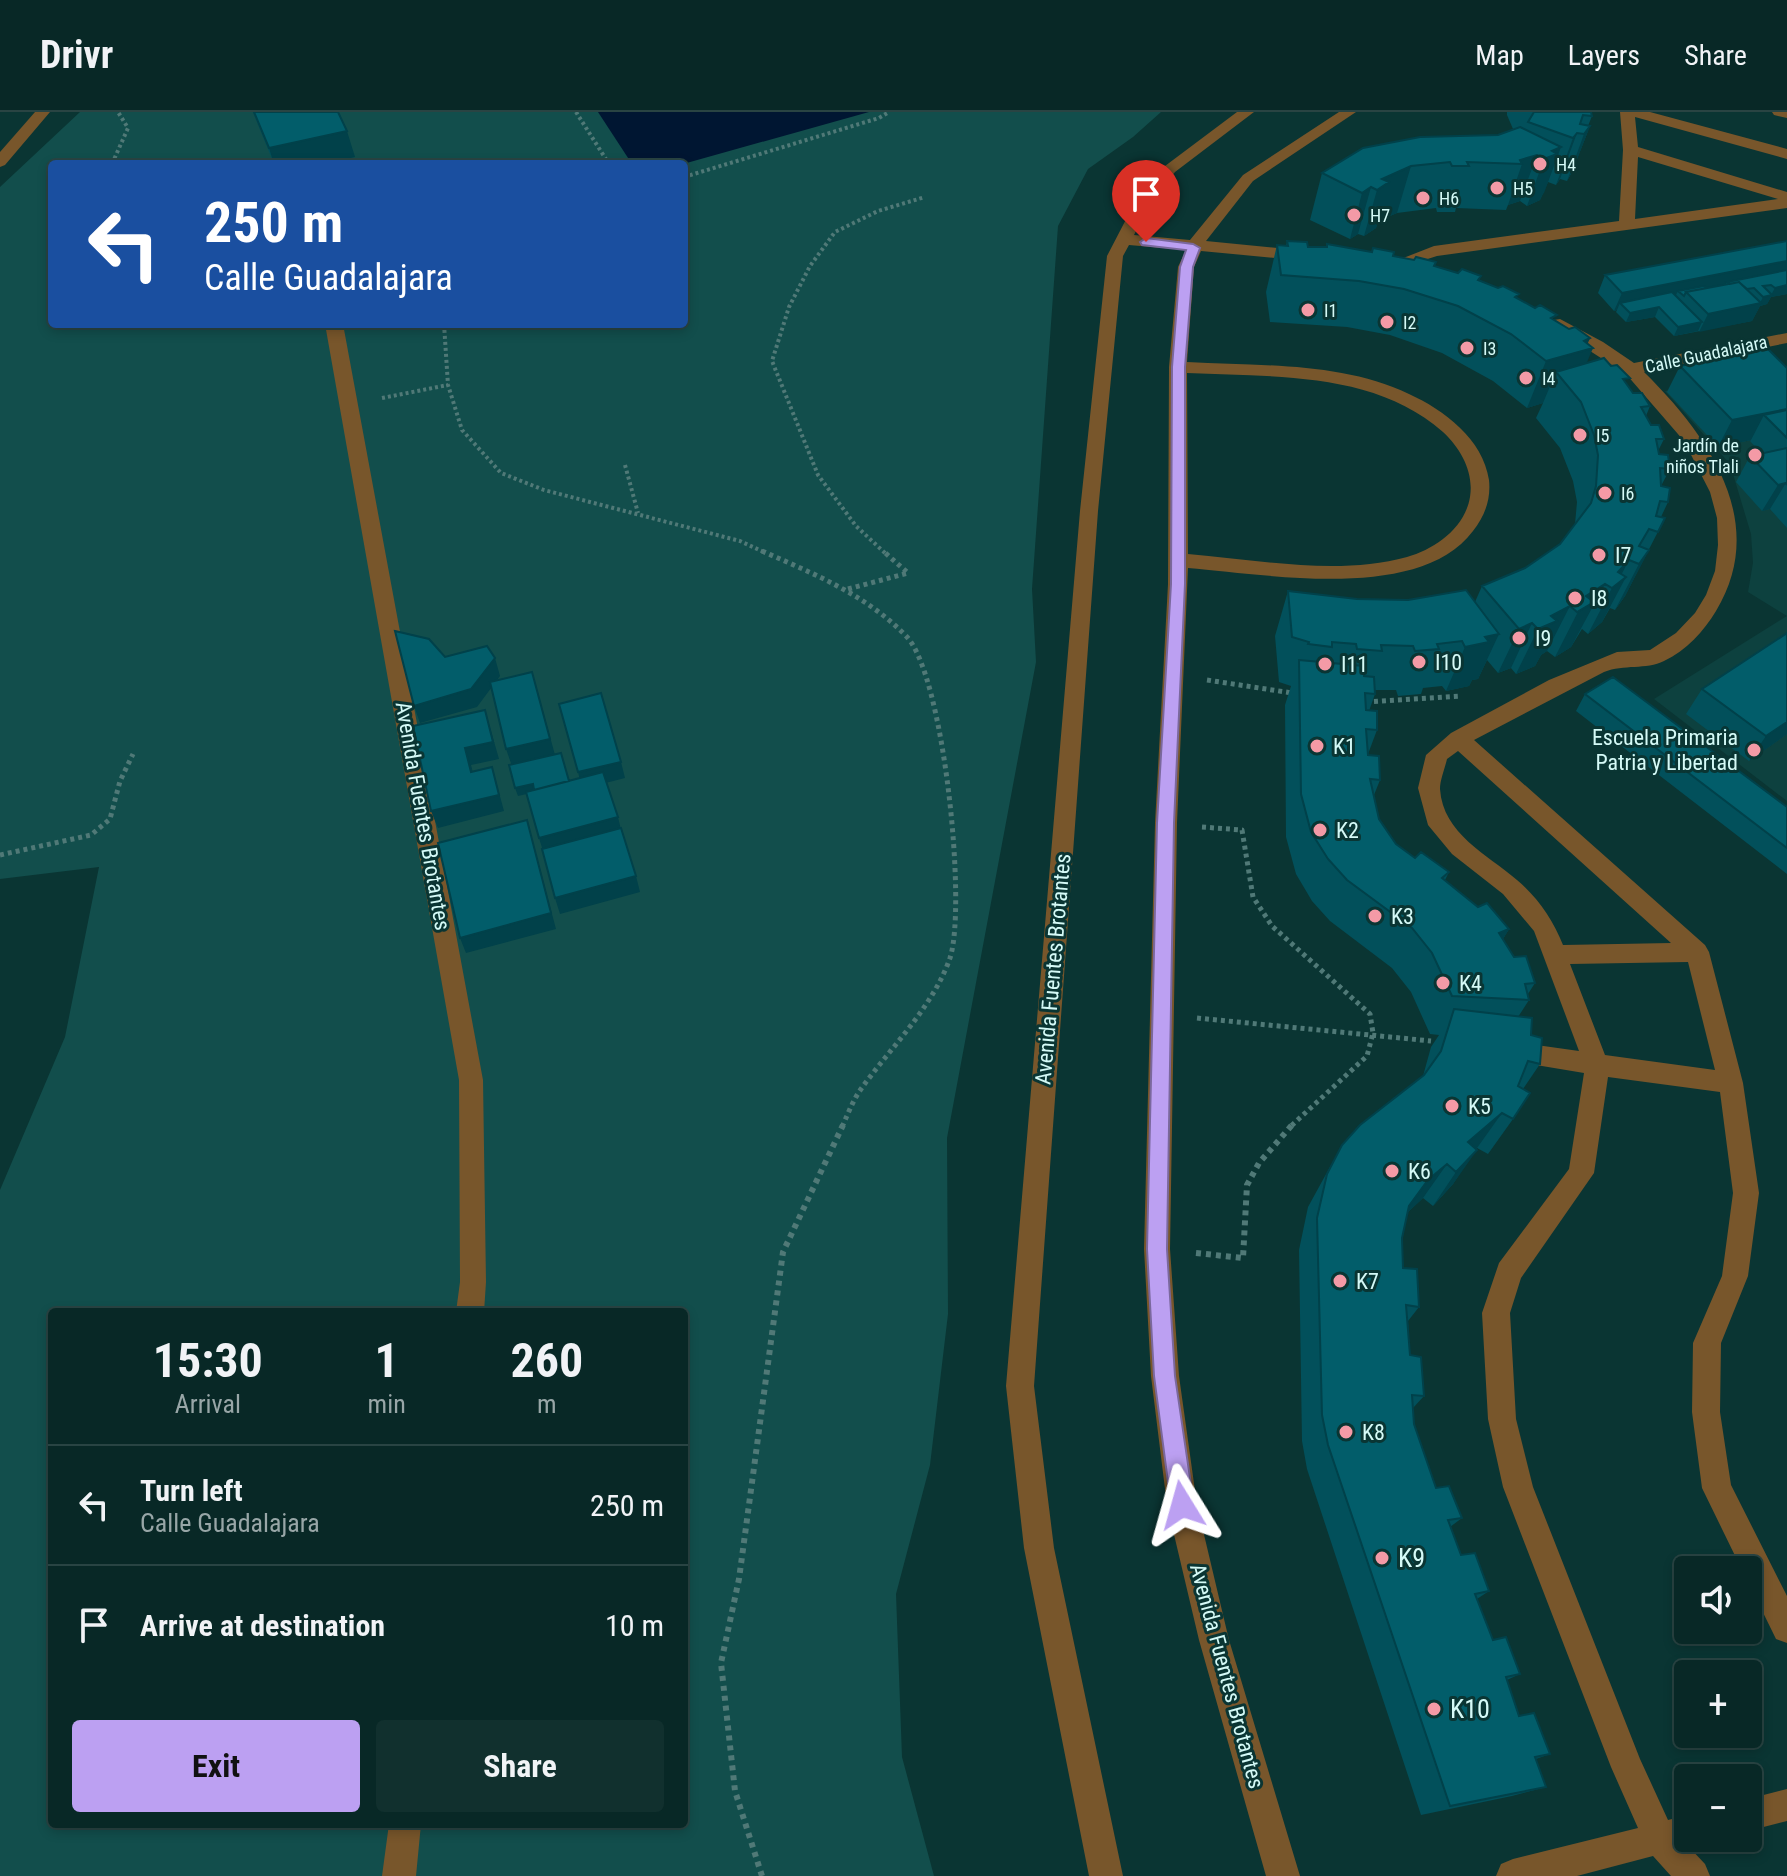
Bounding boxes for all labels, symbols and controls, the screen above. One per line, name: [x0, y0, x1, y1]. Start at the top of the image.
text: Drivr: [40, 33, 113, 77]
text: Map: [1475, 39, 1524, 72]
text: Layers: [1568, 39, 1640, 72]
text: Share: [1684, 39, 1747, 72]
place label: H4: [1556, 154, 1576, 175]
marker: H4: [1531, 155, 1549, 173]
pin: [1112, 160, 1180, 242]
icon: arrive: [1124, 172, 1168, 216]
place label: H5: [1513, 178, 1533, 199]
marker: H5: [1488, 179, 1506, 197]
place label: H6: [1439, 188, 1459, 209]
marker: H6: [1414, 189, 1432, 207]
text: 250 m: [204, 190, 343, 256]
icon: left: [72, 192, 176, 296]
place label: H7: [1370, 205, 1390, 226]
marker: H7: [1345, 206, 1363, 224]
text: Calle Guadalajara: [204, 257, 453, 299]
place label: I1: [1324, 300, 1337, 321]
marker: I1: [1299, 301, 1317, 319]
place label: I2: [1403, 312, 1417, 333]
marker: I2: [1378, 313, 1396, 331]
street label: Calle Guadalajara: [1643, 331, 1769, 377]
place label: I3: [1483, 338, 1496, 359]
marker: I3: [1458, 339, 1476, 357]
place label: I4: [1542, 368, 1556, 389]
marker: I4: [1517, 369, 1535, 387]
place label: I5: [1596, 425, 1610, 446]
marker: I5: [1571, 426, 1589, 444]
place label: Jardín de niños Tlali: [1666, 435, 1739, 477]
marker: Jardín de niños Tlali: [1746, 446, 1764, 464]
place label: I6: [1621, 483, 1634, 504]
marker: I6: [1596, 484, 1614, 502]
place label: I7: [1615, 543, 1631, 568]
marker: I7: [1590, 546, 1608, 564]
place label: I8: [1591, 586, 1607, 611]
marker: I8: [1566, 589, 1584, 607]
place label: I9: [1535, 626, 1551, 651]
marker: I9: [1510, 629, 1528, 647]
place label: I10: [1435, 650, 1462, 675]
place label: I11: [1341, 652, 1368, 677]
marker: I10: [1410, 653, 1428, 671]
marker: I11: [1316, 655, 1334, 673]
street label: Avenida Fuentes Brotantes: [391, 700, 455, 932]
place label: Escuela Primaria Patria y Libertad: [1592, 725, 1738, 775]
place label: K1: [1333, 734, 1356, 759]
marker: K1: [1308, 737, 1326, 755]
marker: Escuela Primaria Patria y Libertad: [1745, 741, 1763, 759]
place label: K2: [1336, 818, 1359, 843]
marker: K2: [1311, 821, 1329, 839]
street label: Avenida Fuentes Brotantes: [1030, 852, 1076, 1086]
place label: K3: [1391, 904, 1414, 929]
marker: K3: [1366, 907, 1384, 925]
place label: K4: [1459, 971, 1482, 996]
marker: K4: [1434, 974, 1452, 992]
place label: K5: [1468, 1094, 1491, 1119]
marker: K5: [1443, 1097, 1461, 1115]
place label: K6: [1408, 1159, 1431, 1184]
marker: K6: [1383, 1162, 1401, 1180]
place label: K7: [1356, 1269, 1379, 1294]
marker: K7: [1331, 1272, 1349, 1290]
text: 15:30: [153, 1332, 263, 1389]
text: 1: [375, 1332, 399, 1389]
text: 260: [510, 1332, 583, 1389]
text: Arrival: [175, 1389, 241, 1419]
text: min: [368, 1389, 406, 1419]
text: m: [537, 1389, 557, 1419]
place label: K8: [1362, 1420, 1385, 1445]
marker: K8: [1337, 1423, 1355, 1441]
position arrow: [1140, 1463, 1224, 1547]
text: Turn left: [140, 1473, 243, 1508]
icon: left: [72, 1483, 116, 1527]
text: 250 m: [590, 1488, 664, 1523]
text: Calle Guadalajara: [140, 1508, 320, 1538]
place label: K9: [1398, 1543, 1425, 1573]
marker: K9: [1373, 1549, 1391, 1567]
map controls: [1674, 1556, 1762, 1852]
button: sound: [1674, 1556, 1762, 1644]
street label: Avenida Fuentes Brotantes: [1185, 1561, 1269, 1791]
icon: arrive: [72, 1603, 116, 1647]
text: Arrive at destination: [140, 1608, 385, 1643]
text: 10 m: [605, 1608, 664, 1643]
button: +: [1674, 1660, 1762, 1748]
place label: K10: [1450, 1694, 1490, 1724]
marker: K10: [1425, 1700, 1443, 1718]
button: Exit: [72, 1720, 360, 1812]
button: Share: [376, 1720, 664, 1812]
button: −: [1674, 1764, 1762, 1852]

